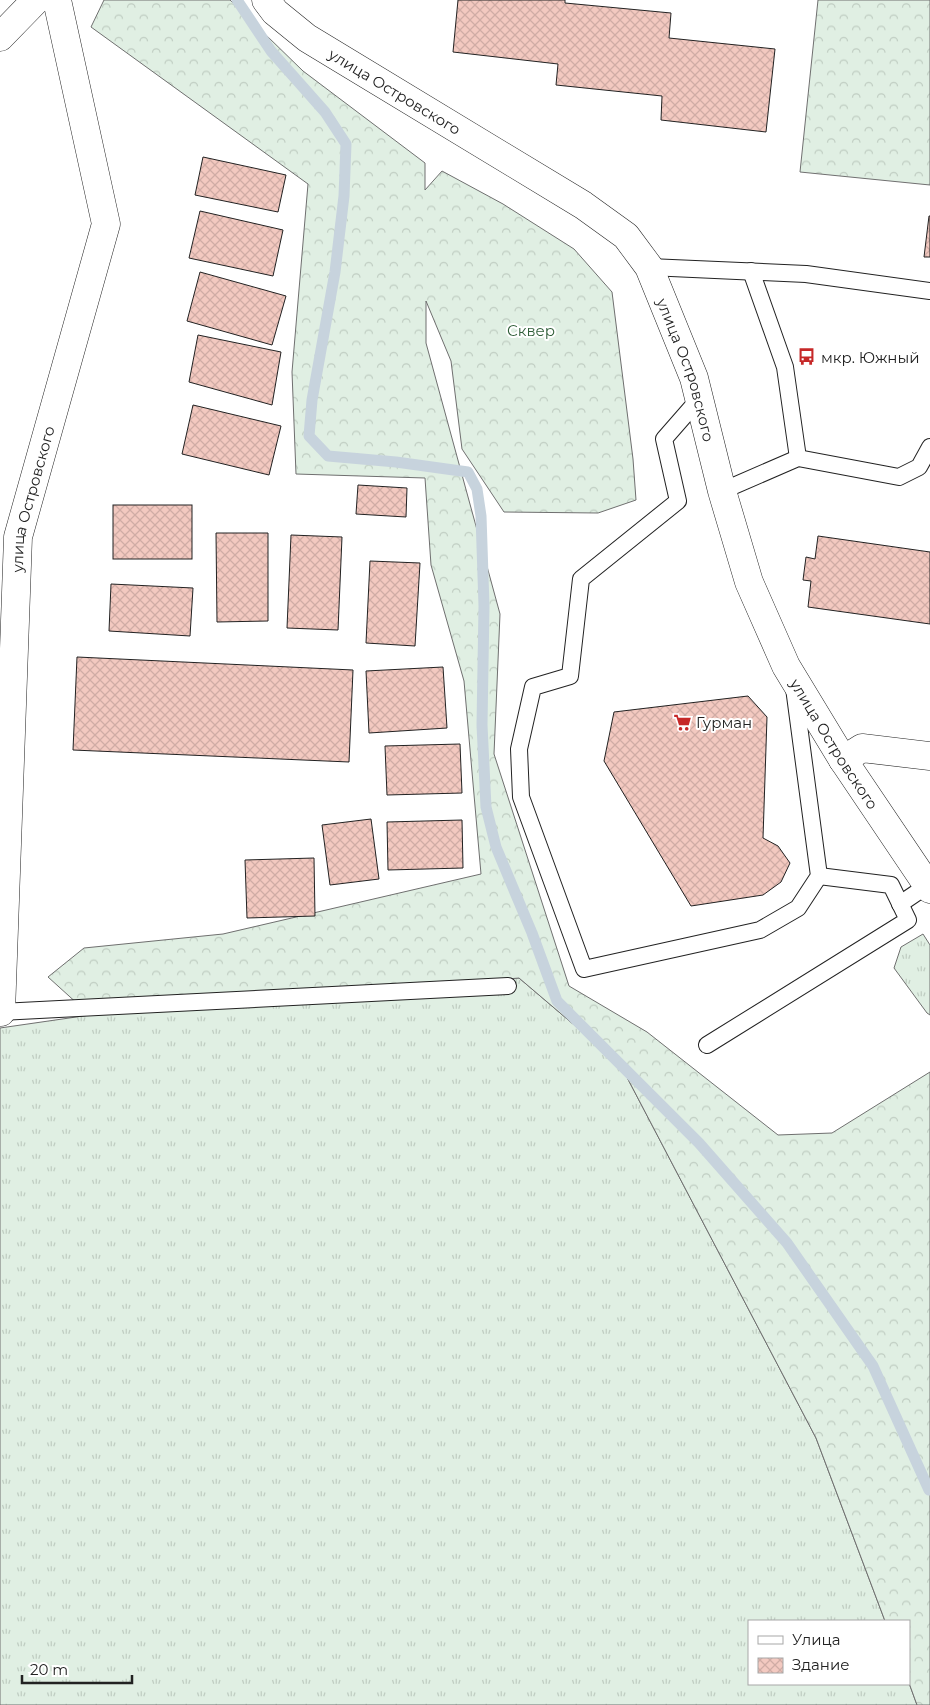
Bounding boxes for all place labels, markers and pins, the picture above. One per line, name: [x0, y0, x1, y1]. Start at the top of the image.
bus stop icon: мкр. Южный: [797, 347, 817, 367]
place label: мкр. Южный: [821, 348, 920, 367]
supermarket icon: Гурман: [672, 712, 692, 732]
place label: Гурман: [696, 713, 752, 732]

